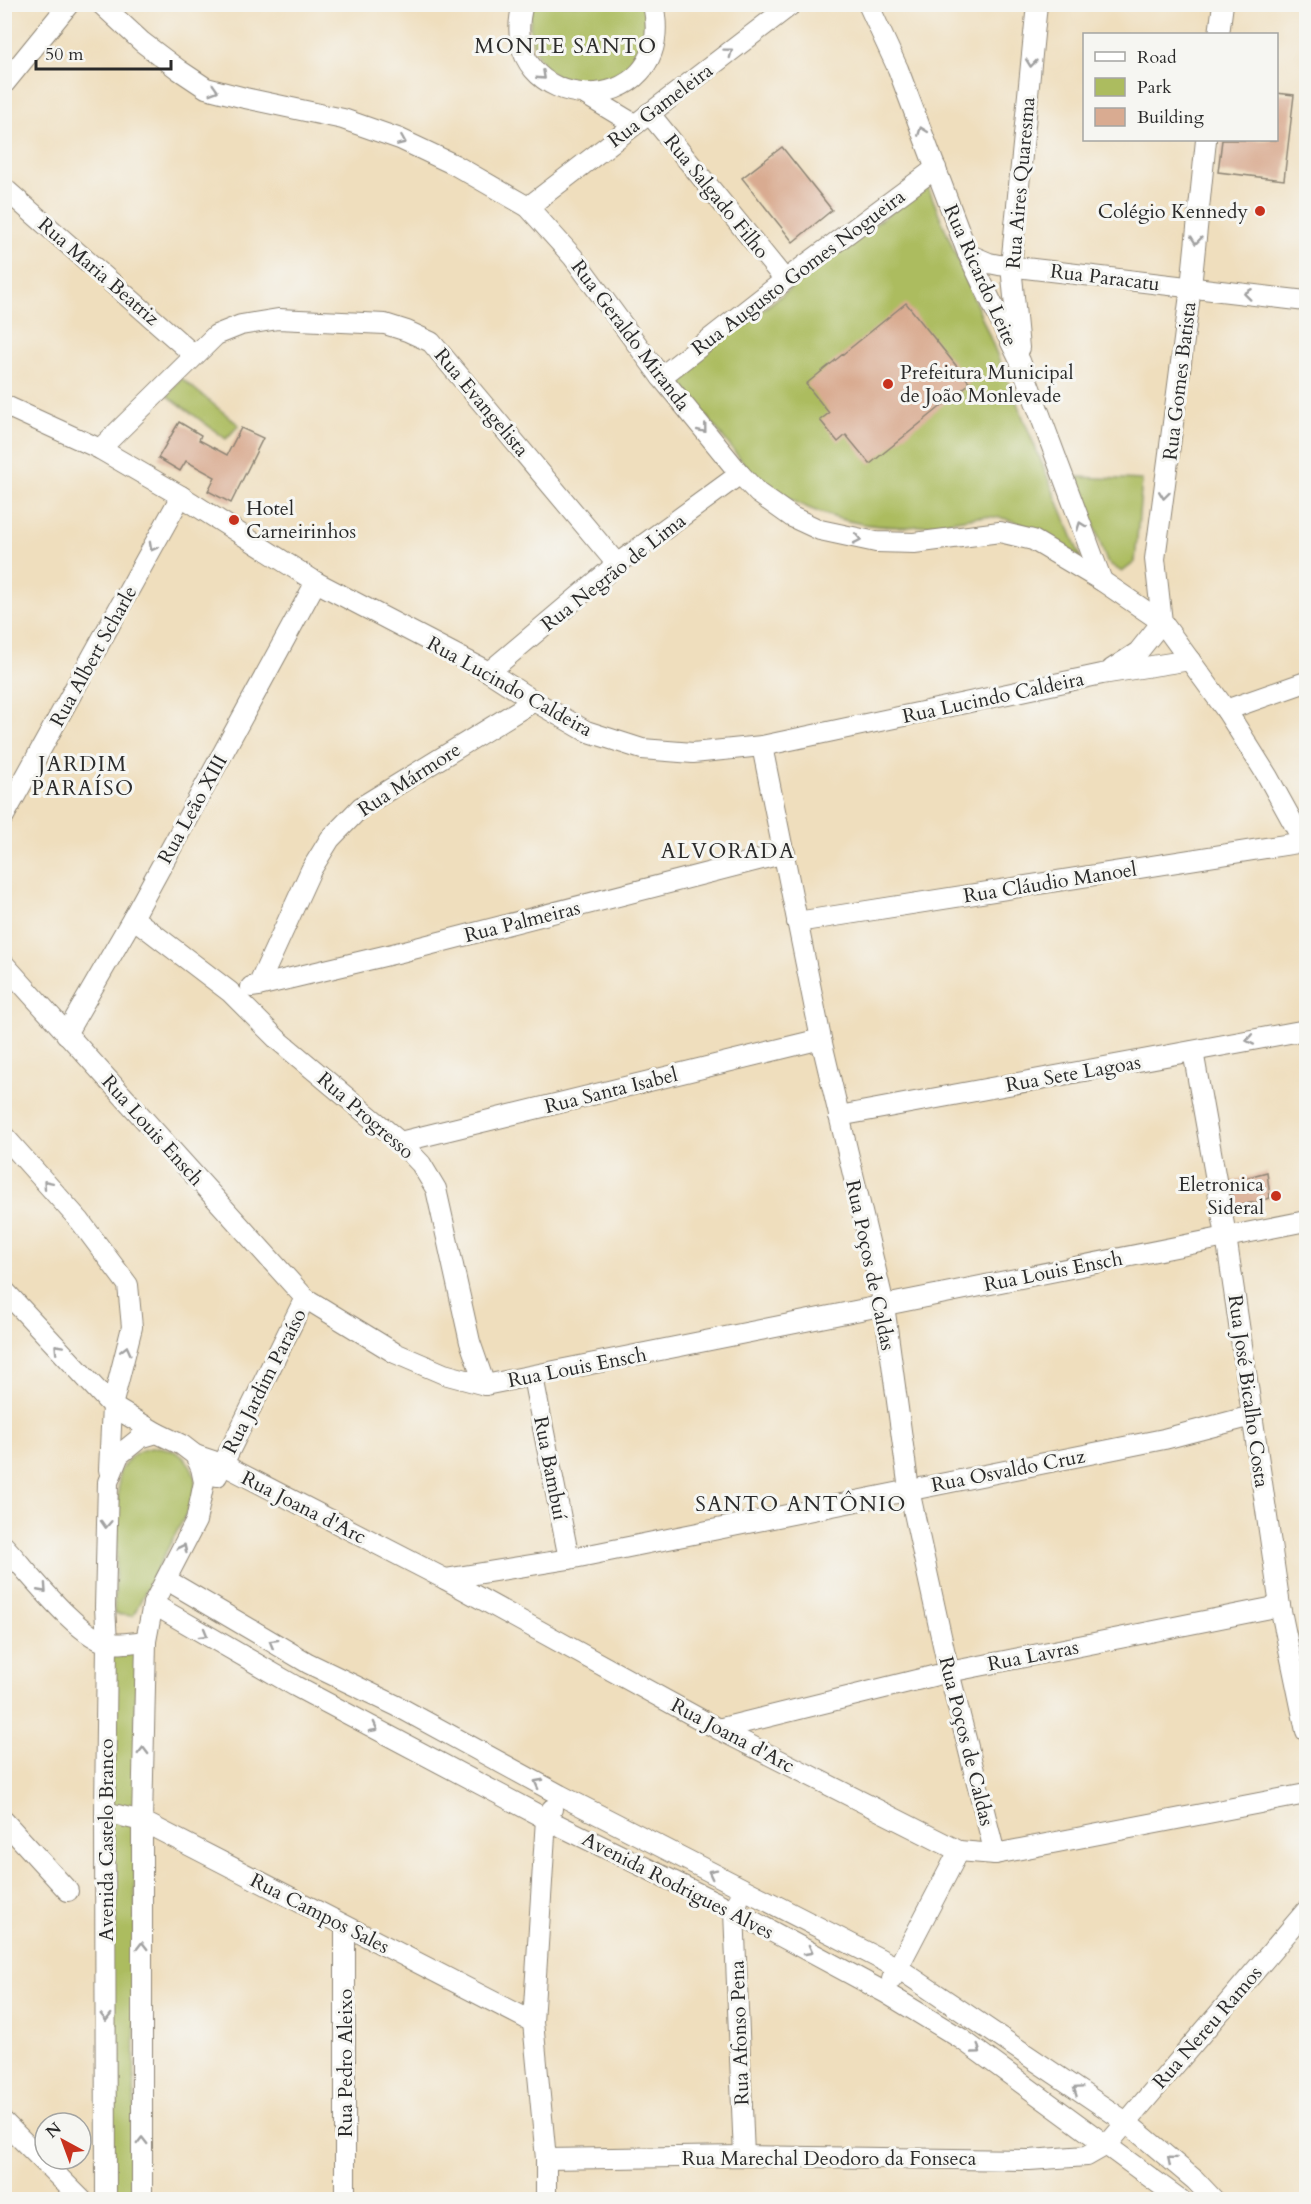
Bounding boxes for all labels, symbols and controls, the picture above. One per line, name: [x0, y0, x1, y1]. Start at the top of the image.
district label: MONTE SANTO: [474, 32, 658, 61]
scale bar: [36, 33, 171, 71]
legend: [1083, 33, 1278, 141]
text: 50 m: [45, 42, 84, 67]
text: Road: [1137, 45, 1177, 70]
one-way arrow: [723, 49, 734, 60]
street label: Rua Gameleira: [602, 57, 719, 154]
one-way arrow: [1025, 58, 1038, 67]
one-way arrow: [536, 69, 546, 80]
text: Park: [1137, 75, 1172, 100]
one-way arrow: [208, 83, 219, 95]
street label: Rua Aires Quaresma: [1000, 96, 1042, 270]
text: Building: [1137, 105, 1205, 130]
one-way arrow: [917, 127, 929, 138]
street label: Rua Salgado Filho: [658, 128, 775, 264]
one-way arrow: [396, 134, 407, 146]
street label: Rua Augusto Gomes Nogueira: [686, 183, 911, 362]
place label: Colégio Kennedy: [1098, 198, 1248, 225]
street label: Rua Ricardo Leite: [937, 200, 1024, 350]
marker: Colégio Kennedy: [1253, 204, 1267, 218]
street label: Rua Maria Beatriz: [32, 211, 165, 332]
one-way arrow: [1190, 235, 1203, 244]
street label: Rua Geraldo Miranda: [565, 254, 697, 417]
street label: Rua Paracatu: [1049, 257, 1161, 298]
one-way arrow: [1244, 288, 1253, 301]
street label: Rua Gomes Batista: [1156, 300, 1203, 462]
street label: Rua Evangelista: [428, 342, 535, 463]
place label: Prefeitura Municipal de João Monlevade: [900, 359, 1074, 409]
marker: Prefeitura Municipal de João Monlevade: [881, 377, 895, 391]
one-way arrow: [696, 423, 707, 434]
one-way arrow: [1158, 491, 1170, 500]
place label: Hotel Carneirinhos: [246, 495, 356, 545]
street label: Rua Negrão de Lima: [535, 507, 692, 637]
marker: Hotel Carneirinhos: [227, 513, 241, 527]
one-way arrow: [1076, 521, 1089, 532]
one-way arrow: [852, 532, 862, 545]
one-way arrow: [149, 541, 160, 551]
street label: Rua Albert Scharle: [44, 581, 143, 732]
street label: Rua Lucindo Caldeira: [422, 630, 598, 743]
street label: Rua Lucindo Caldeira: [900, 665, 1087, 730]
street label: Rua Mármore: [353, 736, 466, 823]
district label: JARDIM PARAÍSO: [31, 750, 135, 803]
street label: Rua Leão XIII: [151, 750, 234, 869]
district label: ALVORADA: [661, 837, 795, 866]
street label: Rua Cláudio Manoel: [961, 855, 1139, 910]
street label: Rua Palmeiras: [461, 894, 583, 949]
one-way arrow: [1245, 1033, 1255, 1046]
street label: Rua Sete Lagoas: [1003, 1048, 1143, 1099]
street label: Rua Santa Isabel: [542, 1061, 681, 1120]
street label: Rua Progresso: [311, 1066, 420, 1165]
street label: Rua Louis Ensch: [95, 1069, 210, 1192]
place label: Eletronica Sideral: [1178, 1171, 1264, 1221]
street label: Rua Poços de Caldas: [839, 1177, 902, 1353]
one-way arrow: [43, 1180, 54, 1191]
marker: Eletronica Sideral: [1269, 1189, 1283, 1203]
street label: Rua Louis Ensch: [981, 1245, 1125, 1298]
street label: Rua José Bicalho Costa: [1222, 1293, 1275, 1490]
street label: Rua Jardim Paraíso: [216, 1304, 313, 1458]
street label: Rua Louis Ensch: [505, 1341, 649, 1394]
one-way arrow: [54, 1344, 65, 1355]
one-way arrow: [119, 1345, 132, 1355]
street label: Rua Bambuí: [527, 1414, 574, 1523]
street label: Rua Osvaldo Cruz: [929, 1442, 1087, 1499]
street label: Rua Joana d'Arc: [237, 1464, 371, 1550]
district label: SANTO ANTÔNIO: [695, 1490, 907, 1519]
one-way arrow: [99, 1519, 112, 1528]
one-way arrow: [175, 1544, 187, 1555]
one-way arrow: [36, 1583, 47, 1593]
one-way arrow: [198, 1626, 208, 1638]
street label: Rua Lavras: [985, 1633, 1081, 1678]
one-way arrow: [269, 1638, 279, 1650]
street label: Rua Poços de Caldas: [932, 1654, 1001, 1829]
street label: Rua Joana d'Arc: [666, 1692, 799, 1779]
one-way arrow: [368, 1721, 379, 1732]
street label: Avenida Castelo Branco: [93, 1738, 120, 1942]
one-way arrow: [137, 1747, 150, 1756]
one-way arrow: [534, 1779, 545, 1790]
street label: Avenida Rodrigues Alves: [577, 1825, 778, 1946]
street label: Rua Campos Sales: [246, 1867, 394, 1960]
one-way arrow: [707, 1868, 718, 1880]
one-way arrow: [136, 1942, 148, 1951]
one-way arrow: [803, 1944, 814, 1955]
street label: Rua Afonso Pena: [723, 1960, 756, 2106]
street label: Rua Nereu Ramos: [1146, 1960, 1268, 2095]
street label: Rua Pedro Aleixo: [332, 1988, 359, 2137]
one-way arrow: [100, 2012, 112, 2021]
one-way arrow: [971, 2043, 982, 2054]
one-way arrow: [1073, 2086, 1084, 2097]
north arrow: [33, 2111, 93, 2171]
text: N: [41, 2118, 66, 2143]
one-way arrow: [136, 2137, 148, 2146]
street label: Rua Marechal Deodoro da Fonseca: [682, 2145, 977, 2172]
one-way arrow: [1167, 2156, 1178, 2167]

